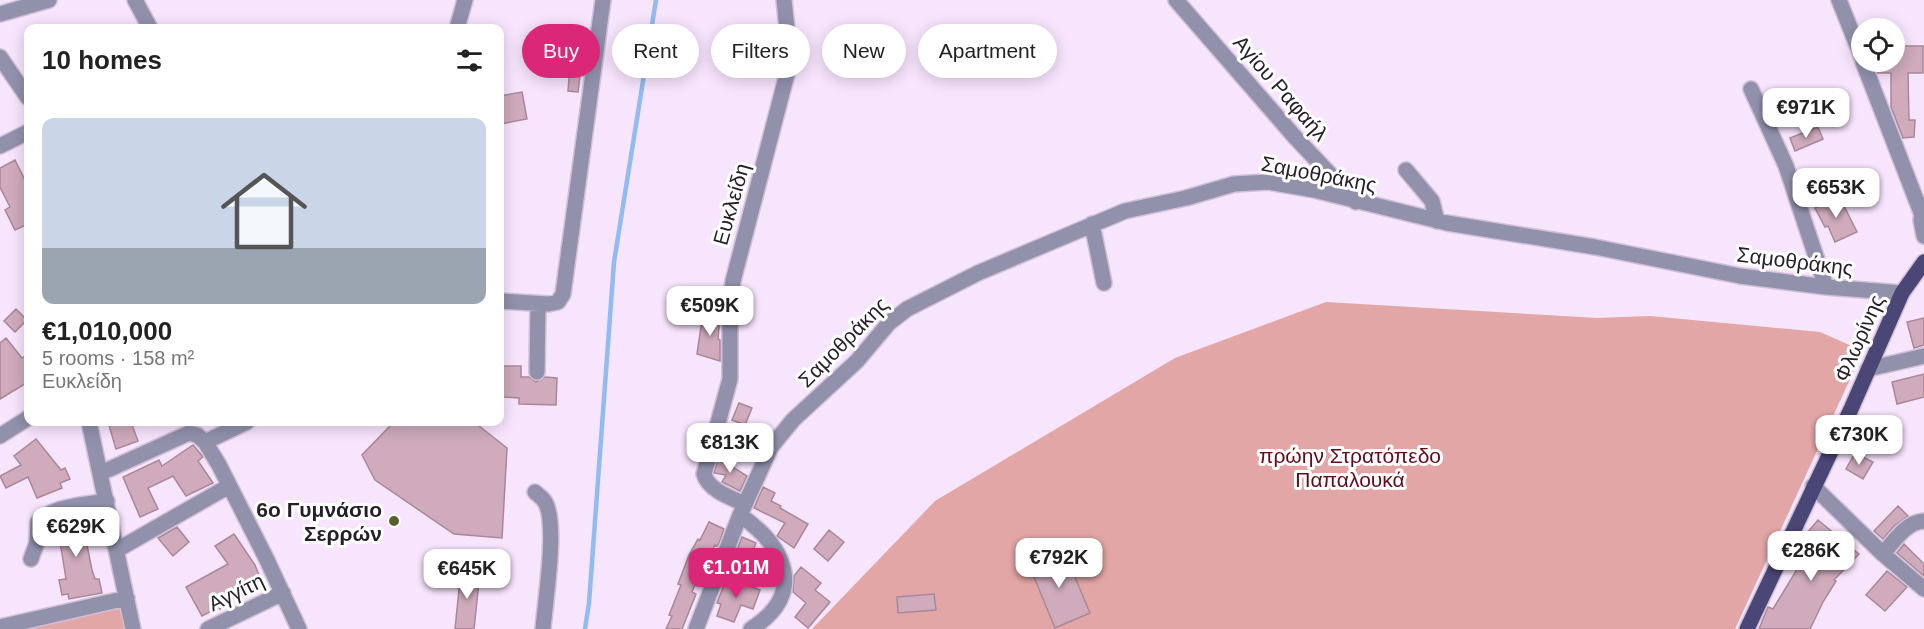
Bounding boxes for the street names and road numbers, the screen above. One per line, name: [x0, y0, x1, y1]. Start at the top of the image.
street label: Αγίου Ραφαήλ: [1229, 31, 1333, 146]
street label: Σαμοθράκης: [1259, 152, 1379, 196]
street label: Ευκλείδη: [708, 161, 754, 247]
street label: Σαμοθράκης: [1736, 242, 1854, 280]
street label: Φλωρίνης: [1830, 291, 1888, 385]
street label: Σαμοθράκης: [794, 293, 892, 391]
street label: Αγγίτη: [204, 569, 268, 615]

